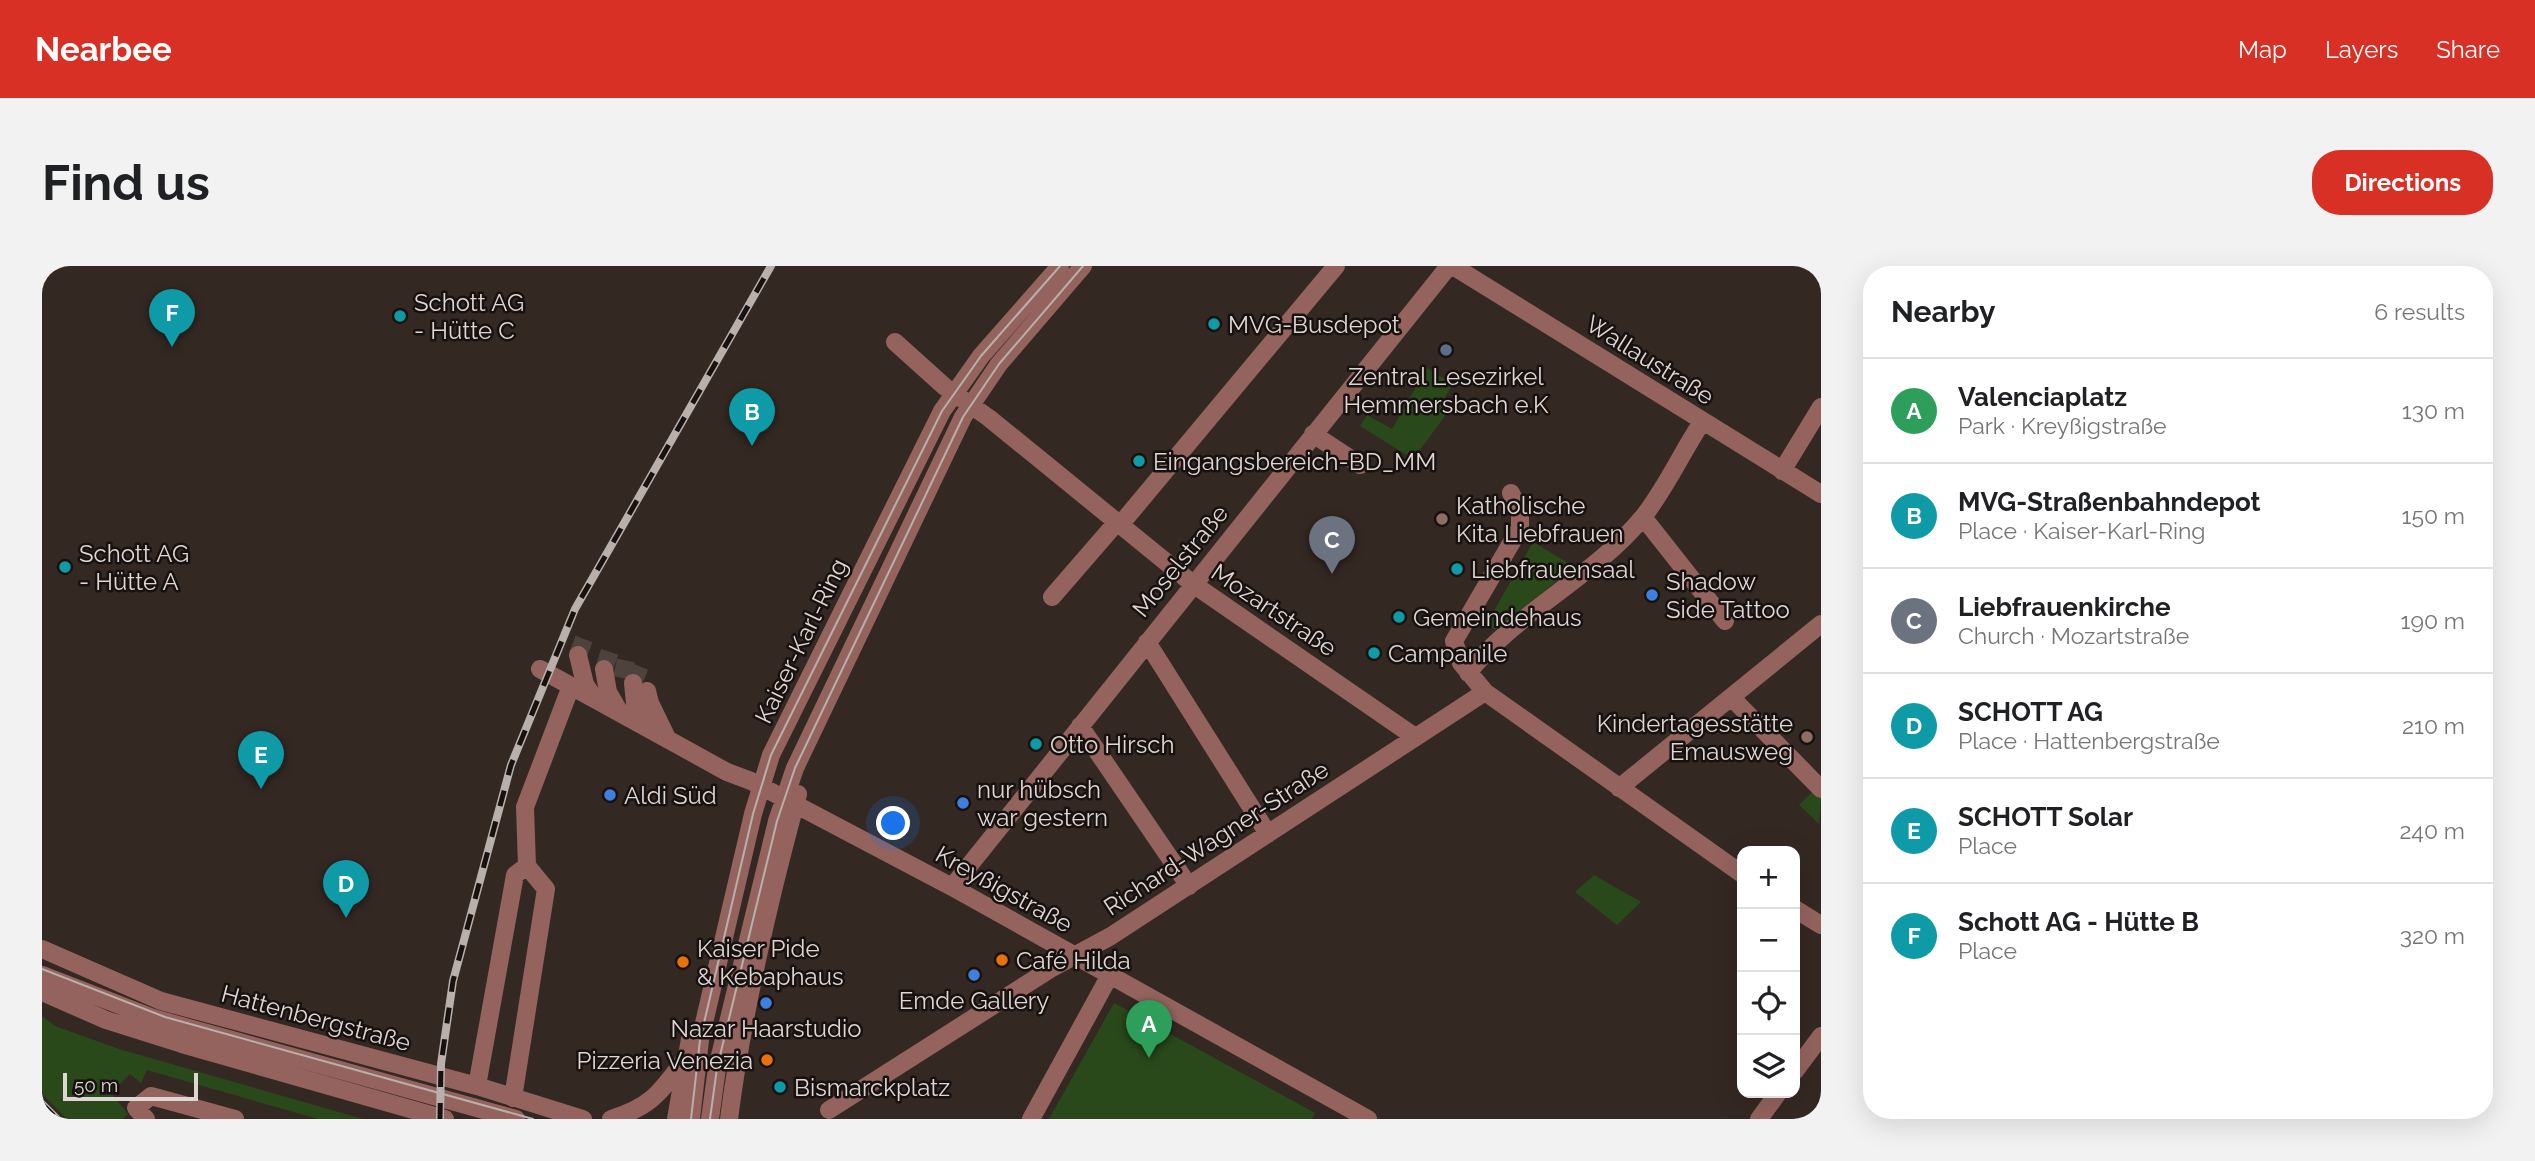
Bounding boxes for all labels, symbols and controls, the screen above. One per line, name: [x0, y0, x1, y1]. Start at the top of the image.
text: Nearbee: [35, 30, 172, 69]
text: Map: [2238, 35, 2287, 64]
text: Layers: [2325, 35, 2398, 64]
text: Share: [2436, 35, 2500, 64]
button: Directions: [2312, 150, 2493, 215]
text: Find us: [42, 154, 210, 211]
place label: Schott AG - Hütte C: [414, 288, 524, 345]
pin: F: [149, 289, 195, 347]
text: Nearby: [1891, 294, 1995, 329]
text: 6 results: [2374, 298, 2465, 325]
marker: Schott AG - Hütte C: [392, 308, 408, 324]
street label: Wallaustraße: [1581, 309, 1719, 411]
place label: MVG-Busdepot: [1228, 310, 1400, 339]
marker: MVG-Busdepot: [1206, 316, 1222, 332]
marker: Zentral Lesezirkel Hemmersbach e.K: [1438, 342, 1454, 358]
place label: Zentral Lesezirkel Hemmersbach e.K: [1343, 362, 1549, 419]
text: Valenciaplatz: [1958, 382, 2127, 412]
pin: B: [729, 388, 775, 446]
text: A: [1906, 397, 1922, 424]
text: 130 m: [2402, 397, 2465, 424]
text: Park · Kreyßigstraße: [1958, 412, 2167, 439]
place label: Eingangsbereich-BD_MM: [1153, 447, 1436, 476]
marker: Eingangsbereich-BD_MM: [1131, 453, 1147, 469]
text: MVG-Straßenbahndepot: [1958, 487, 2261, 517]
place label: Katholische Kita Liebfrauen: [1456, 491, 1624, 548]
street label: Moselstraße: [1126, 499, 1234, 623]
text: B: [1906, 502, 1922, 529]
text: 150 m: [2402, 502, 2465, 529]
marker: Katholische Kita Liebfrauen: [1434, 511, 1450, 527]
pin: C: [1309, 516, 1355, 574]
text: Place · Kaiser-Karl-Ring: [1958, 517, 2206, 544]
place label: Schott AG - Hütte A: [79, 539, 189, 596]
street label: Kaiser-Karl-Ring: [749, 554, 853, 728]
place label: Liebfrauensaal: [1471, 555, 1635, 584]
street label: Mozartstraße: [1206, 558, 1342, 662]
marker: Schott AG - Hütte A: [57, 559, 73, 575]
marker: Liebfrauensaal: [1449, 561, 1465, 577]
place label: Shadow Side Tattoo: [1666, 567, 1790, 624]
marker: Shadow Side Tattoo: [1644, 587, 1660, 603]
text: Liebfrauenkirche: [1958, 592, 2171, 622]
place label: Gemeindehaus: [1413, 603, 1582, 632]
text: C: [1906, 607, 1922, 634]
text: 190 m: [2401, 607, 2465, 634]
marker: Gemeindehaus: [1391, 609, 1407, 625]
text: Church · Mozartstraße: [1958, 622, 2189, 649]
place label: Campanile: [1388, 639, 1507, 668]
marker: Campanile: [1366, 645, 1382, 661]
text: SCHOTT AG: [1958, 697, 2103, 727]
place label: Kindertagesstätte Emausweg: [1597, 709, 1793, 766]
text: D: [1906, 712, 1922, 739]
text: 210 m: [2402, 712, 2465, 739]
text: Place · Hattenbergstraße: [1958, 727, 2220, 754]
marker: Kindertagesstätte Emausweg: [1799, 729, 1815, 745]
place label: Otto Hirsch: [1050, 730, 1174, 759]
pin: E: [238, 731, 284, 789]
marker: Otto Hirsch: [1028, 736, 1044, 752]
street label: Richard-Wagner-Straße: [1098, 755, 1334, 921]
place label: nur hübsch war gestern: [977, 775, 1108, 832]
place label: Aldi Süd: [624, 781, 717, 810]
marker: Aldi Süd: [602, 787, 618, 803]
marker: nur hübsch war gestern: [955, 795, 971, 811]
text: SCHOTT Solar: [1958, 802, 2133, 832]
your location: [876, 806, 910, 840]
text: E: [1907, 817, 1921, 844]
text: 240 m: [2399, 817, 2465, 844]
text: Place: [1958, 832, 2017, 859]
street label: Kreyßigstraße: [931, 839, 1077, 939]
map controls: [1737, 846, 1800, 1098]
button: +: [1737, 846, 1800, 909]
pin: D: [323, 860, 369, 918]
text: Schott AG - Hütte B: [1958, 907, 2199, 937]
button: −: [1737, 909, 1800, 972]
text: F: [1907, 922, 1921, 949]
text: 320 m: [2400, 922, 2465, 949]
place label: Kaiser Pide & Kebaphaus: [697, 934, 844, 991]
text: Place: [1958, 937, 2017, 964]
place label: Café Hilda: [1016, 946, 1131, 975]
marker: Café Hilda: [994, 952, 1010, 968]
marker: Kaiser Pide & Kebaphaus: [675, 954, 691, 970]
marker: Emde Gallery: [966, 967, 982, 983]
button: locate: [1737, 972, 1800, 1035]
street label: Hattenbergstraße: [218, 979, 414, 1057]
place label: Emde Gallery: [899, 986, 1049, 1015]
marker: Nazar Haarstudio: [758, 995, 774, 1011]
pin: A: [1126, 1000, 1172, 1058]
place label: Nazar Haarstudio: [671, 1014, 861, 1043]
button: layers: [1737, 1035, 1800, 1098]
place label: Pizzeria Venezia: [577, 1046, 753, 1075]
marker: Pizzeria Venezia: [759, 1052, 775, 1068]
scale bar: [63, 1070, 198, 1102]
place label: Bismarckplatz: [794, 1073, 950, 1102]
text: 50 m: [74, 1074, 118, 1096]
marker: Bismarckplatz: [772, 1079, 788, 1095]

